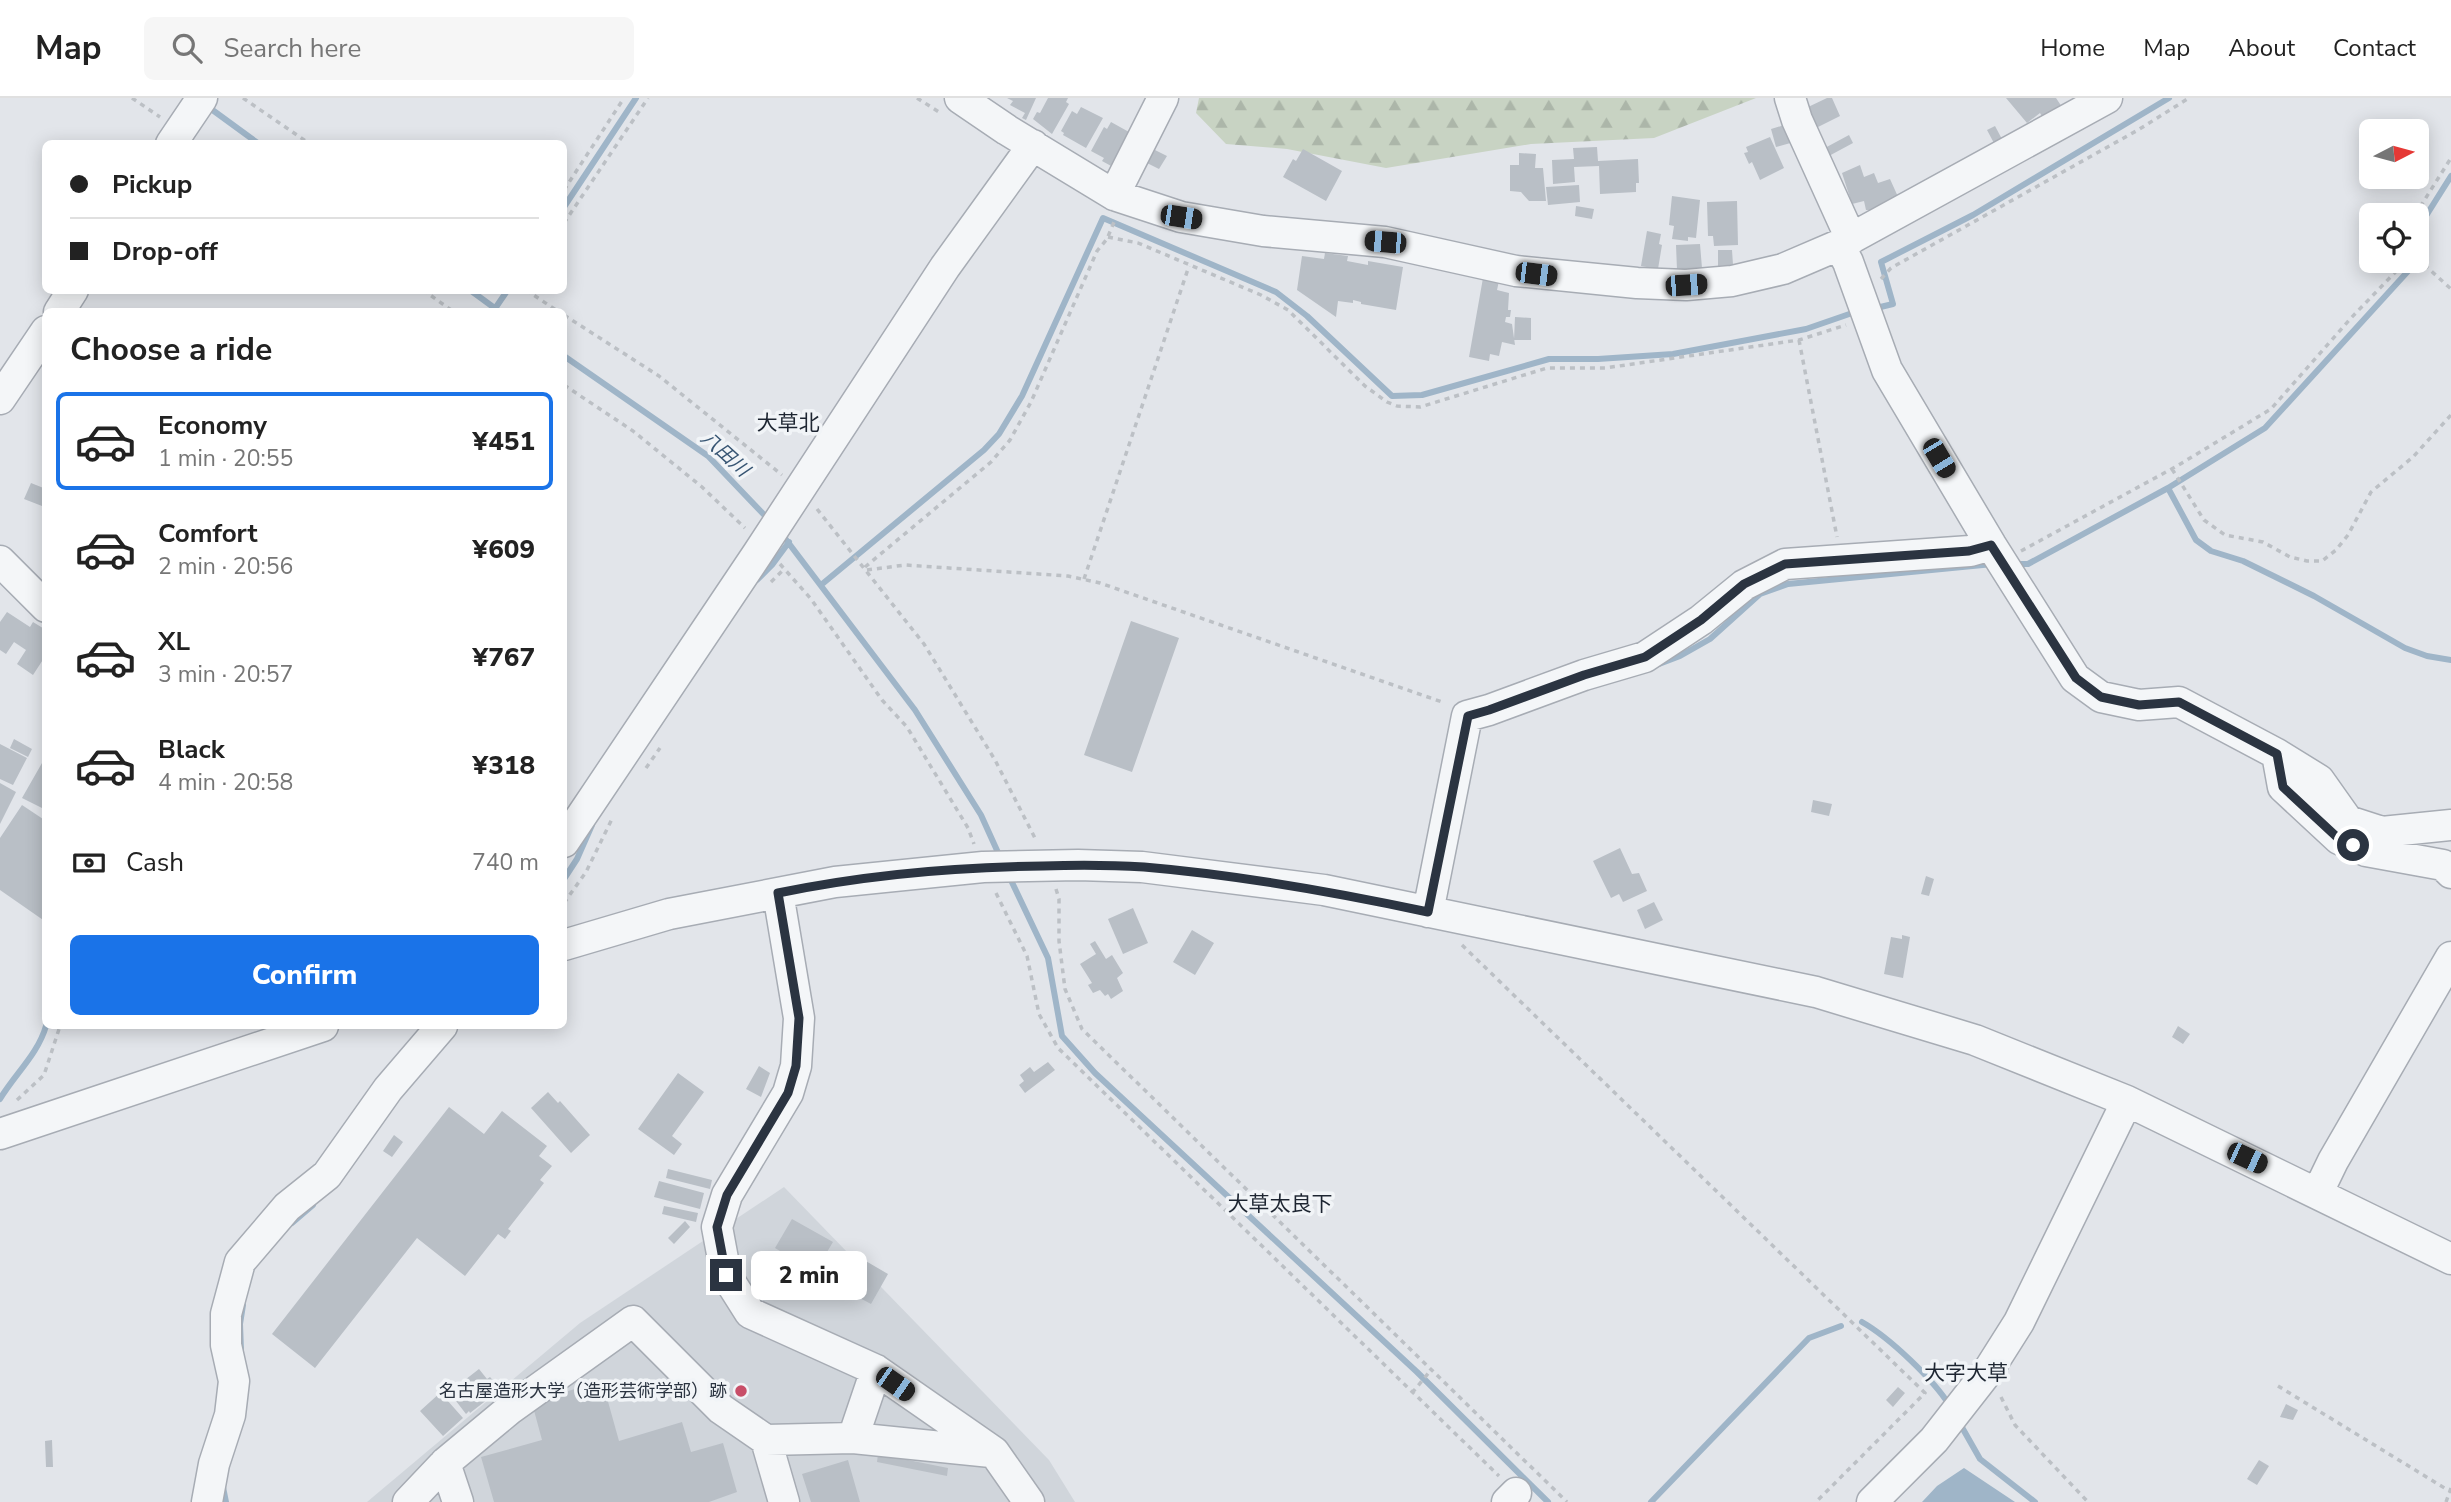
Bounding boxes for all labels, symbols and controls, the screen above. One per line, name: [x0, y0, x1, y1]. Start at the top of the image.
search box: [144, 17, 634, 80]
text: Map: [35, 26, 102, 71]
icon: search: [168, 29, 206, 67]
text: Search here: [224, 31, 361, 66]
text: Home: [2040, 32, 2105, 64]
text: Map: [2143, 32, 2190, 64]
text: About: [2228, 32, 2295, 64]
text: Contact: [2333, 32, 2416, 64]
north arrow: [2359, 119, 2429, 189]
map controls: [2359, 119, 2429, 273]
text: Pickup: [112, 167, 192, 202]
car: [1159, 203, 1204, 231]
button: locate: [2359, 203, 2429, 273]
car: [1364, 230, 1407, 254]
text: Drop-off: [112, 234, 218, 269]
car: [1514, 261, 1559, 287]
car: [1665, 273, 1708, 297]
text: Choose a ride: [70, 328, 272, 371]
text: Economy: [158, 408, 267, 443]
district label: 大草北: [757, 409, 820, 437]
icon: car: [74, 410, 137, 473]
text: ¥451: [473, 424, 535, 459]
water label: 八田川: [695, 425, 756, 484]
car: [1920, 435, 1959, 481]
text: 1 min · 20:55: [158, 443, 293, 474]
text: Comfort: [158, 516, 258, 551]
icon: car: [74, 518, 137, 581]
text: ¥609: [473, 532, 535, 567]
text: 2 min · 20:56: [158, 551, 293, 582]
text: XL: [158, 624, 190, 659]
icon: car: [74, 626, 137, 689]
text: ¥767: [473, 640, 535, 675]
text: 3 min · 20:57: [158, 659, 293, 690]
text: Black: [158, 732, 225, 767]
icon: car: [74, 734, 137, 797]
text: ¥318: [473, 748, 535, 783]
text: 4 min · 20:58: [158, 767, 293, 798]
route start: [2337, 829, 2369, 861]
icon: cash: [70, 844, 108, 882]
text: Cash: [126, 845, 184, 880]
text: 740 m: [472, 847, 539, 878]
button: Confirm: [70, 935, 539, 1015]
car: [2224, 1140, 2271, 1176]
district label: 大草太良下: [1228, 1190, 1333, 1218]
callout: 2 min: [750, 1250, 866, 1300]
route end: [710, 1259, 742, 1291]
text: 2 min: [779, 1260, 839, 1291]
district label: 大字大草: [1924, 1359, 2008, 1387]
car: [872, 1363, 919, 1405]
place label: 名古屋造形大学（造形芸術学部）跡: [439, 1379, 727, 1403]
marker: 名古屋造形大学（造形芸術学部）跡: [733, 1383, 749, 1399]

